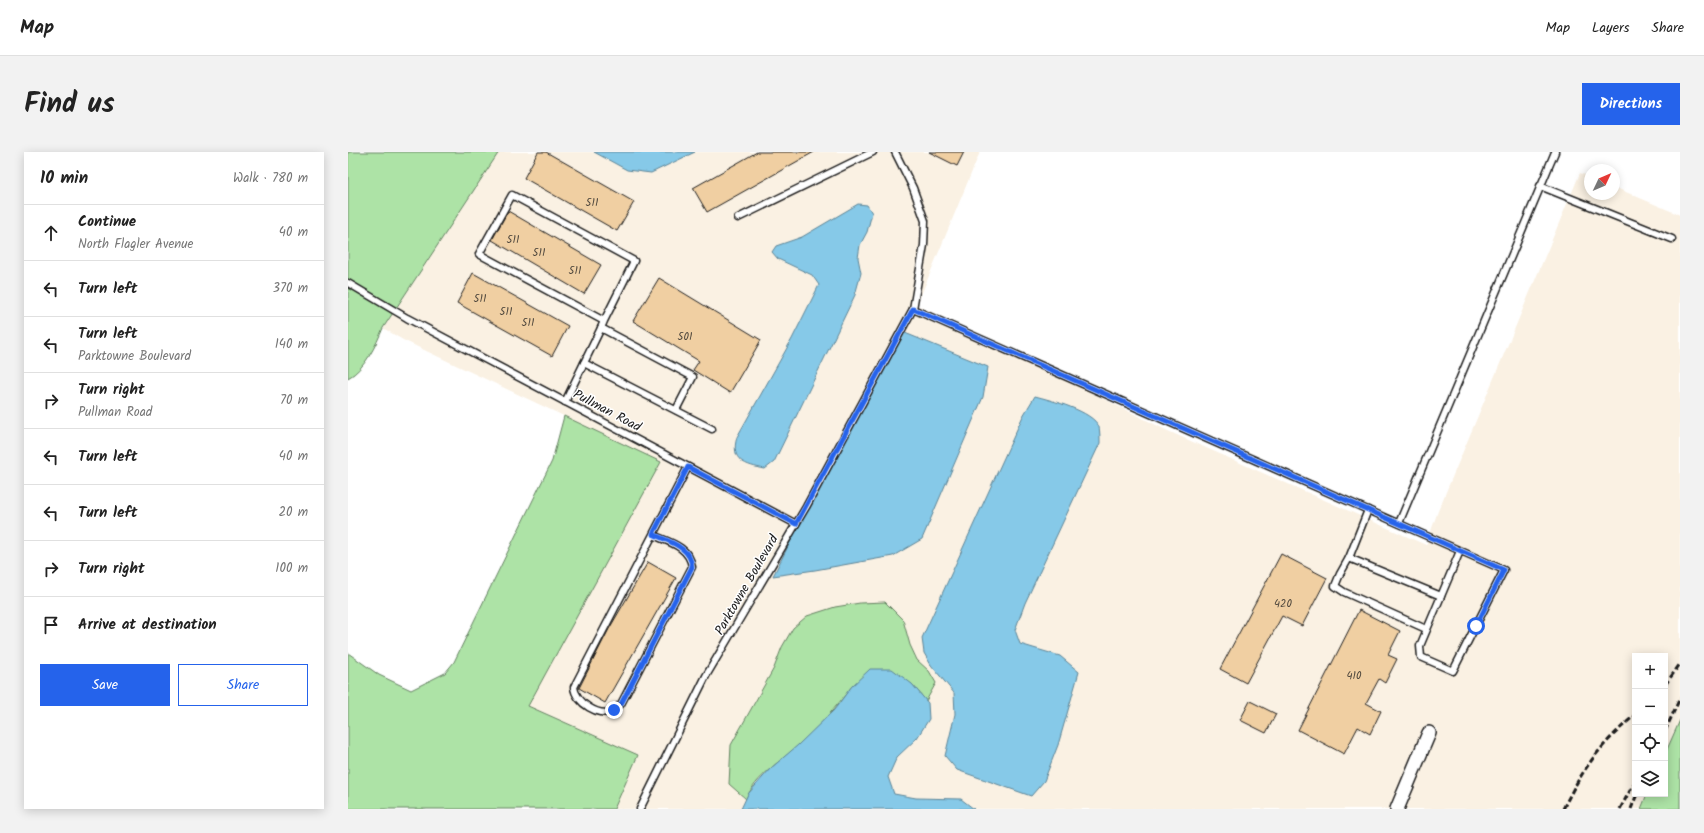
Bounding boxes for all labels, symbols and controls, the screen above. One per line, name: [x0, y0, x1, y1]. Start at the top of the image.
text: Map: [20, 13, 54, 43]
text: Map: [1546, 17, 1570, 39]
text: Layers: [1592, 17, 1630, 39]
text: Share: [1652, 17, 1684, 39]
text: Find us: [24, 82, 115, 127]
button: Directions: [1582, 83, 1680, 125]
north arrow: [1584, 164, 1620, 200]
text: 10 min: [40, 165, 88, 192]
text: Walk · 780 m: [233, 168, 308, 189]
house number: 511: [586, 194, 598, 212]
text: Continue: [78, 210, 136, 234]
icon: ahead: [40, 222, 62, 244]
text: 40 m: [279, 222, 308, 243]
house number: 511: [507, 231, 519, 249]
text: North Flagler Avenue: [78, 234, 193, 255]
house number: 511: [533, 244, 545, 262]
house number: 511: [569, 262, 581, 280]
text: Turn left: [78, 277, 138, 301]
icon: left: [40, 278, 62, 300]
text: 370 m: [273, 278, 308, 299]
house number: 511: [474, 290, 486, 308]
house number: 511: [500, 303, 512, 321]
house number: 511: [522, 314, 534, 332]
text: Turn left: [78, 322, 138, 346]
house number: 501: [678, 328, 692, 346]
icon: left: [40, 334, 62, 356]
text: 140 m: [275, 334, 308, 355]
text: Parktowne Boulevard: [78, 346, 191, 367]
text: Turn right: [78, 378, 145, 402]
street label: Pullman Road: [569, 384, 645, 438]
icon: right: [40, 390, 62, 412]
text: 70 m: [280, 390, 308, 411]
text: Pullman Road: [78, 402, 152, 423]
text: Turn left: [78, 445, 138, 469]
icon: left: [40, 446, 62, 468]
text: 40 m: [279, 446, 308, 467]
text: Turn left: [78, 501, 138, 525]
icon: left: [40, 502, 62, 524]
text: 20 m: [278, 502, 308, 523]
street label: Parktowne Boulevard: [710, 530, 785, 639]
text: Turn right: [78, 557, 145, 581]
icon: right: [40, 558, 62, 580]
text: 100 m: [275, 558, 308, 579]
house number: 420: [1274, 595, 1292, 613]
text: Arrive at destination: [78, 613, 217, 637]
icon: arrive: [40, 614, 62, 636]
route start: [1467, 617, 1485, 635]
map controls: [1632, 653, 1668, 797]
button: +: [1632, 653, 1668, 689]
button: Save: [40, 664, 170, 706]
button: Share: [178, 664, 308, 706]
house number: 410: [1346, 667, 1362, 685]
button: −: [1632, 689, 1668, 725]
route end: [605, 701, 623, 719]
button: locate: [1632, 725, 1668, 761]
button: layers: [1632, 761, 1668, 797]

